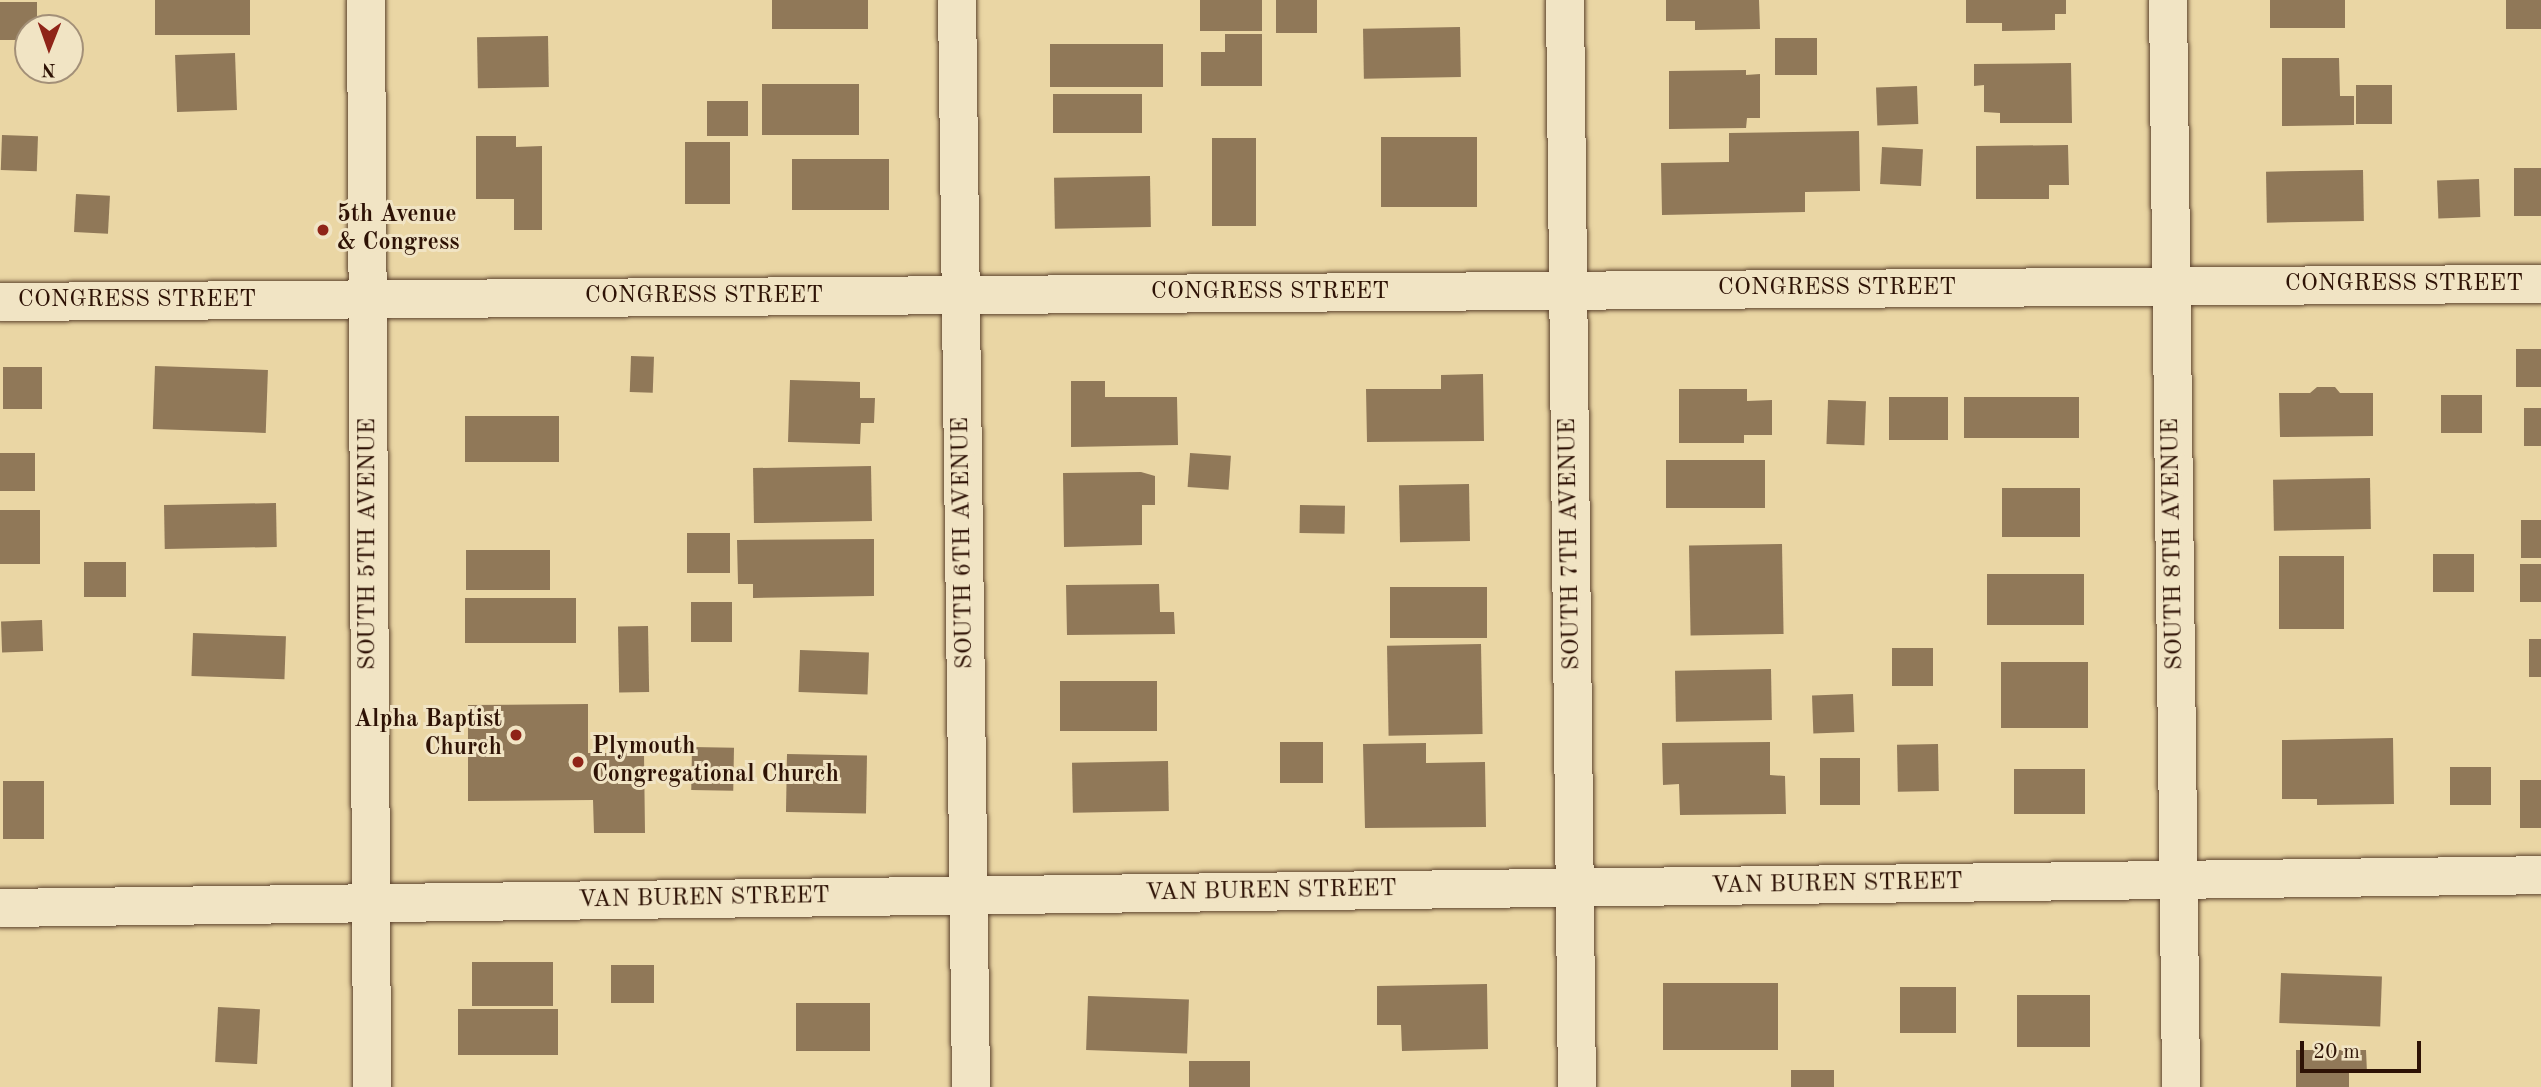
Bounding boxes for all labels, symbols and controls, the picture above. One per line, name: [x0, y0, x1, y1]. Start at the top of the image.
north arrow: [14, 14, 84, 84]
text: N: [41, 59, 56, 78]
place label: 5th Avenue & Congress: [337, 202, 460, 258]
marker: 5th Avenue & Congress: [315, 222, 331, 238]
street label: CONGRESS STREET: [2285, 271, 2523, 299]
street label: CONGRESS STREET: [1718, 275, 1956, 303]
street label: CONGRESS STREET: [1151, 279, 1389, 307]
street label: CONGRESS STREET: [585, 283, 823, 311]
street label: CONGRESS STREET: [18, 287, 256, 315]
street label: SOUTH 6TH AVENUE: [947, 417, 981, 669]
street label: SOUTH 5TH AVENUE: [355, 418, 383, 670]
street label: SOUTH 7TH AVENUE: [1554, 418, 1588, 670]
street label: SOUTH 8TH AVENUE: [2157, 418, 2191, 670]
place label: Alpha Baptist Church: [354, 707, 502, 763]
marker: Alpha Baptist Church: [508, 727, 524, 743]
place label: Plymouth Congregational Church: [592, 734, 839, 790]
marker: Plymouth Congregational Church: [570, 754, 586, 770]
street label: VAN BUREN STREET: [1711, 868, 1963, 902]
street label: VAN BUREN STREET: [1145, 875, 1397, 909]
street label: VAN BUREN STREET: [578, 882, 830, 916]
scale bar: [2303, 1028, 2424, 1072]
text: 20 m: [2313, 1042, 2360, 1063]

